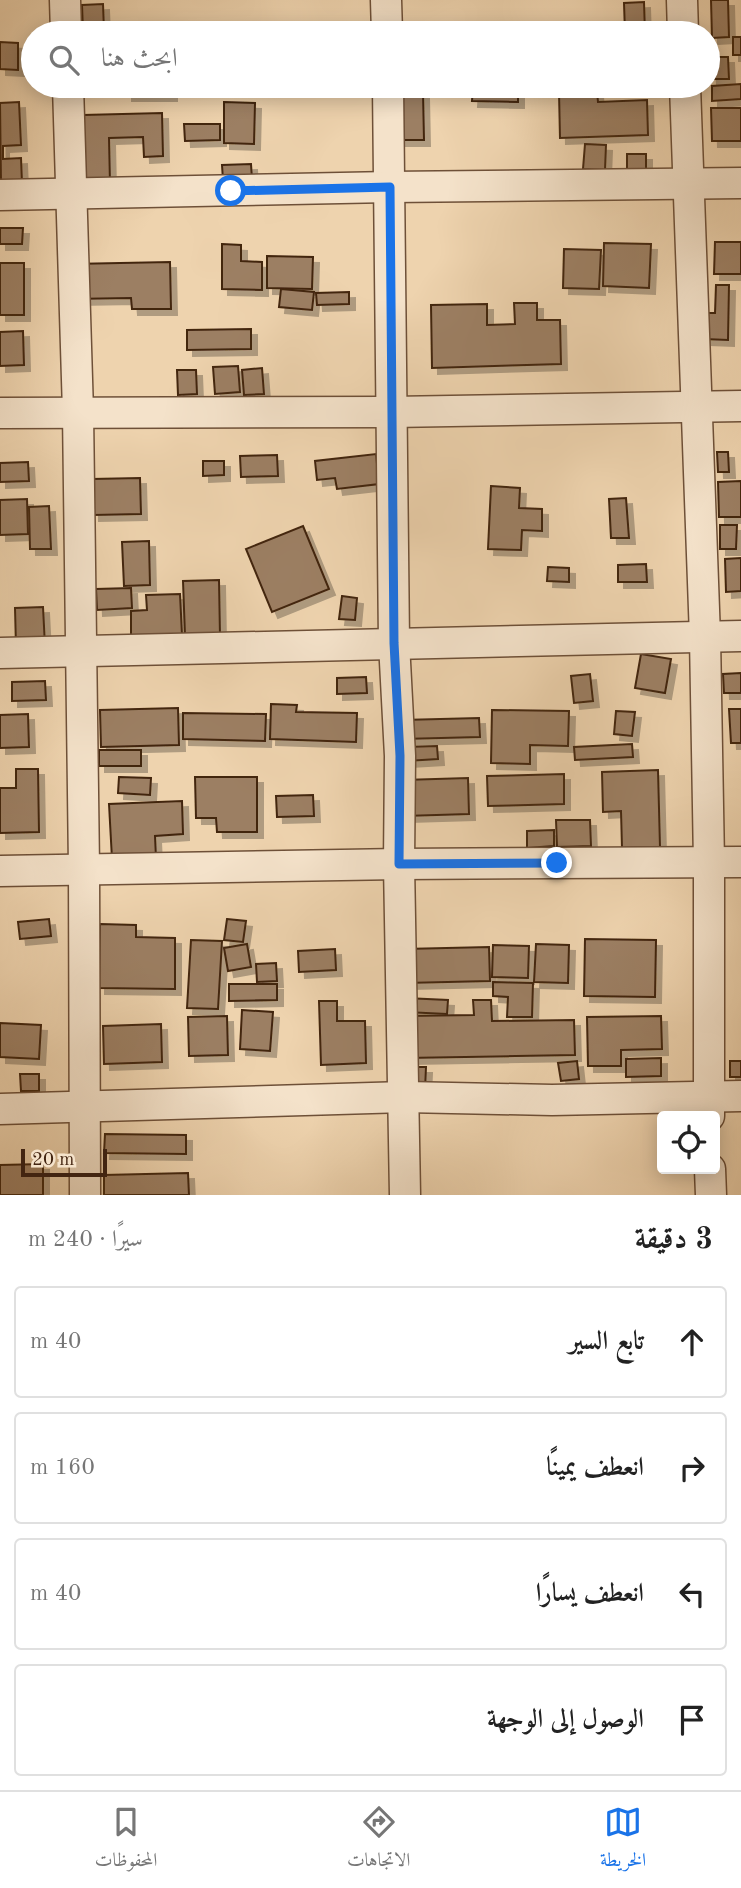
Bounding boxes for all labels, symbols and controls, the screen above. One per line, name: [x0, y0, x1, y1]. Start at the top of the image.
search box: [21, 21, 720, 98]
icon: search: [45, 41, 83, 79]
text: ابحث هنا: [101, 46, 178, 72]
route start: [215, 175, 246, 206]
route end: [541, 847, 572, 878]
map controls: [657, 1111, 720, 1174]
button: locate: [657, 1111, 720, 1174]
scale bar: [21, 1146, 107, 1178]
text: 20 m: [32, 1151, 74, 1170]
text: 3 دقيقة: [635, 1225, 713, 1255]
text: سيرًا · 240 m: [28, 1228, 143, 1251]
icon: ahead: [673, 1323, 711, 1361]
text: تابع السير: [569, 1329, 644, 1355]
text: 40 m: [30, 1330, 81, 1353]
icon: right: [673, 1449, 711, 1487]
text: انعطف يمينًا: [546, 1455, 644, 1481]
text: 160 m: [30, 1456, 95, 1479]
icon: left: [673, 1575, 711, 1613]
text: انعطف يسارًا: [536, 1581, 644, 1607]
text: 40 m: [30, 1582, 81, 1605]
icon: arrive: [673, 1701, 711, 1739]
text: الوصول إلى الوجهة: [487, 1707, 644, 1733]
tab: المحفوظات: [95, 1803, 157, 1878]
tab: الاتجاهات: [347, 1803, 410, 1878]
tab: الخريطة: [600, 1803, 646, 1878]

